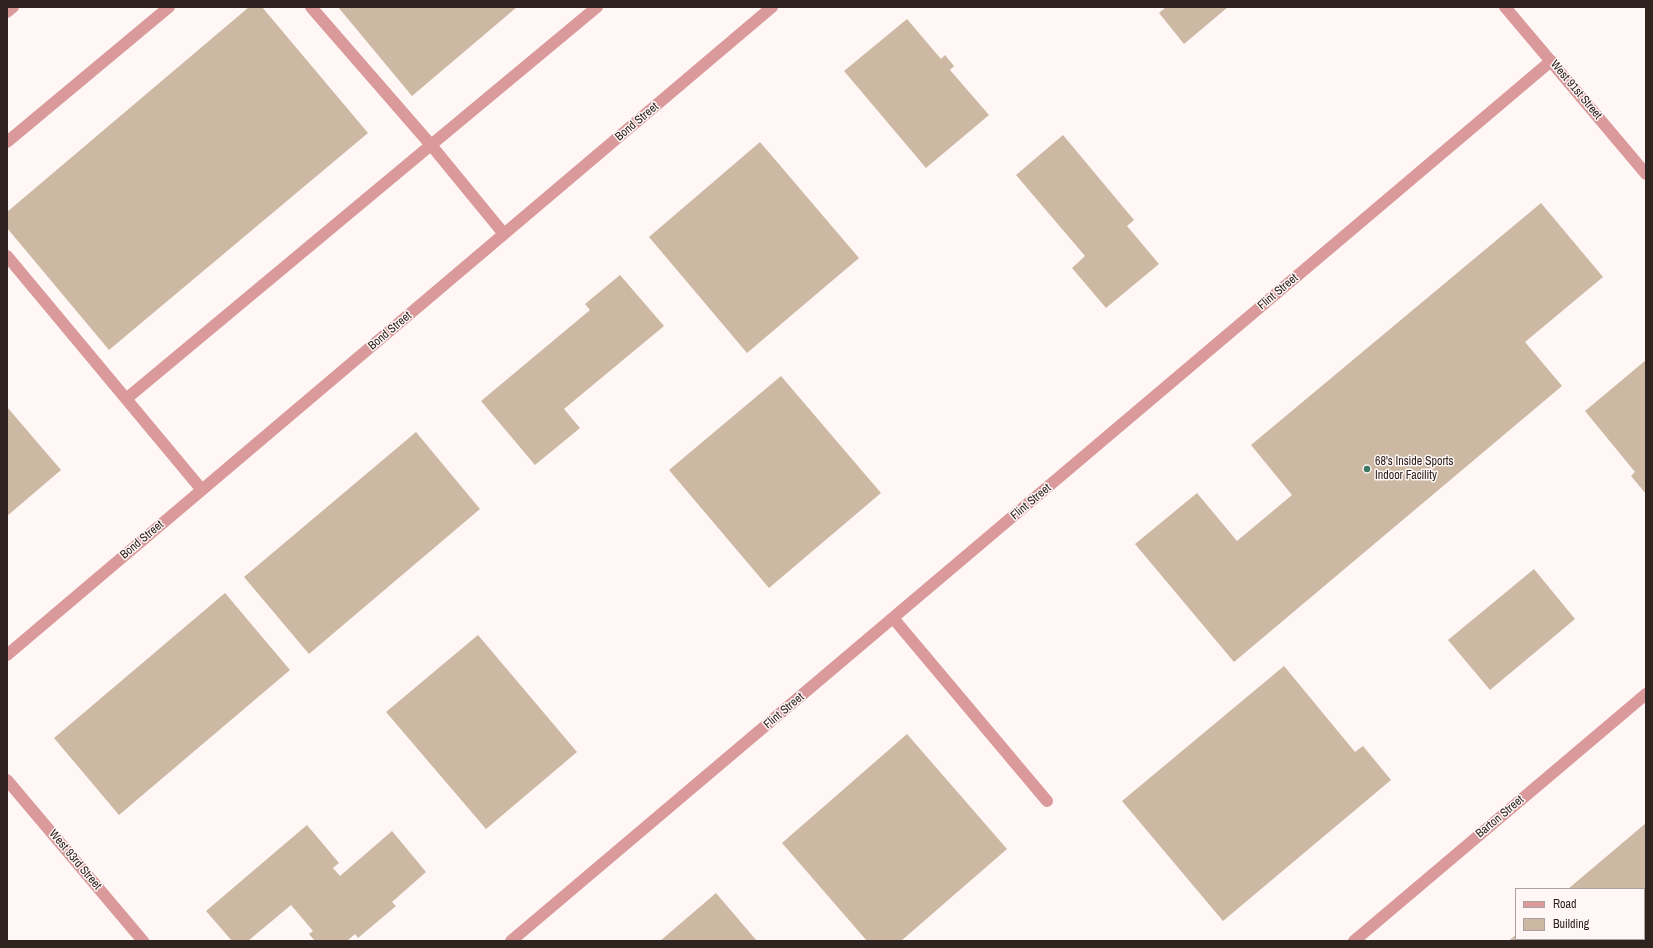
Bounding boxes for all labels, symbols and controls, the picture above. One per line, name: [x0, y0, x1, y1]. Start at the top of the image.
street label: West 91st Street: [1547, 58, 1605, 122]
street label: Bond Street: [612, 100, 662, 144]
street label: Flint Street: [1255, 271, 1301, 313]
street label: Bond Street: [365, 309, 415, 353]
place label: 68's Inside Sports Indoor Facility: [1375, 455, 1453, 483]
marker: 68's Inside Sports Indoor Facility: [1362, 464, 1372, 474]
street label: Flint Street: [1008, 481, 1054, 523]
street label: Bond Street: [117, 518, 167, 562]
street label: Flint Street: [761, 690, 807, 732]
street label: Barton Street: [1473, 793, 1527, 841]
street label: West 93rd Street: [46, 827, 104, 893]
legend: [1515, 888, 1645, 940]
text: Road: [1553, 896, 1577, 912]
text: Building: [1553, 916, 1589, 932]

